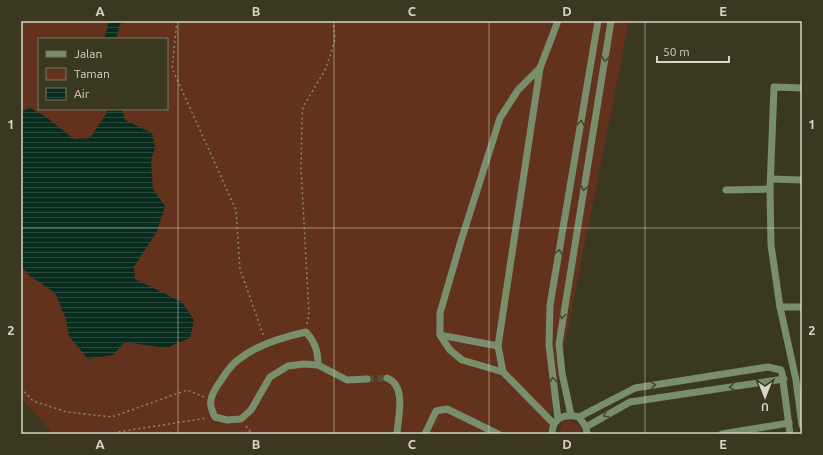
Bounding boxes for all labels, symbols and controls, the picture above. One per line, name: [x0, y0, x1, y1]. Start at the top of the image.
text: A: [95, 4, 105, 18]
text: B: [252, 4, 261, 18]
text: C: [408, 4, 417, 18]
text: D: [562, 4, 572, 18]
text: E: [719, 4, 727, 18]
legend: [38, 38, 168, 110]
scale bar: [657, 38, 729, 64]
text: 50 m: [663, 45, 690, 58]
text: Jalan: [74, 47, 102, 60]
one-way arrow: [601, 56, 610, 63]
text: Taman: [74, 67, 110, 80]
text: Air: [74, 87, 90, 100]
text: 1: [7, 117, 15, 131]
text: 1: [808, 117, 816, 131]
one-way arrow: [576, 120, 584, 126]
one-way arrow: [580, 185, 589, 191]
one-way arrow: [554, 248, 563, 255]
one-way arrow: [559, 313, 567, 319]
text: 2: [7, 323, 15, 337]
text: 2: [808, 323, 816, 337]
one-way arrow: [549, 377, 558, 384]
north arrow: [745, 377, 785, 417]
one-way arrow: [650, 381, 656, 390]
one-way arrow: [729, 382, 735, 391]
text: U: [761, 401, 769, 413]
one-way arrow: [603, 411, 610, 418]
text: A: [95, 437, 105, 451]
text: B: [252, 437, 261, 451]
text: C: [408, 437, 417, 451]
text: D: [562, 437, 572, 451]
text: E: [719, 437, 727, 451]

